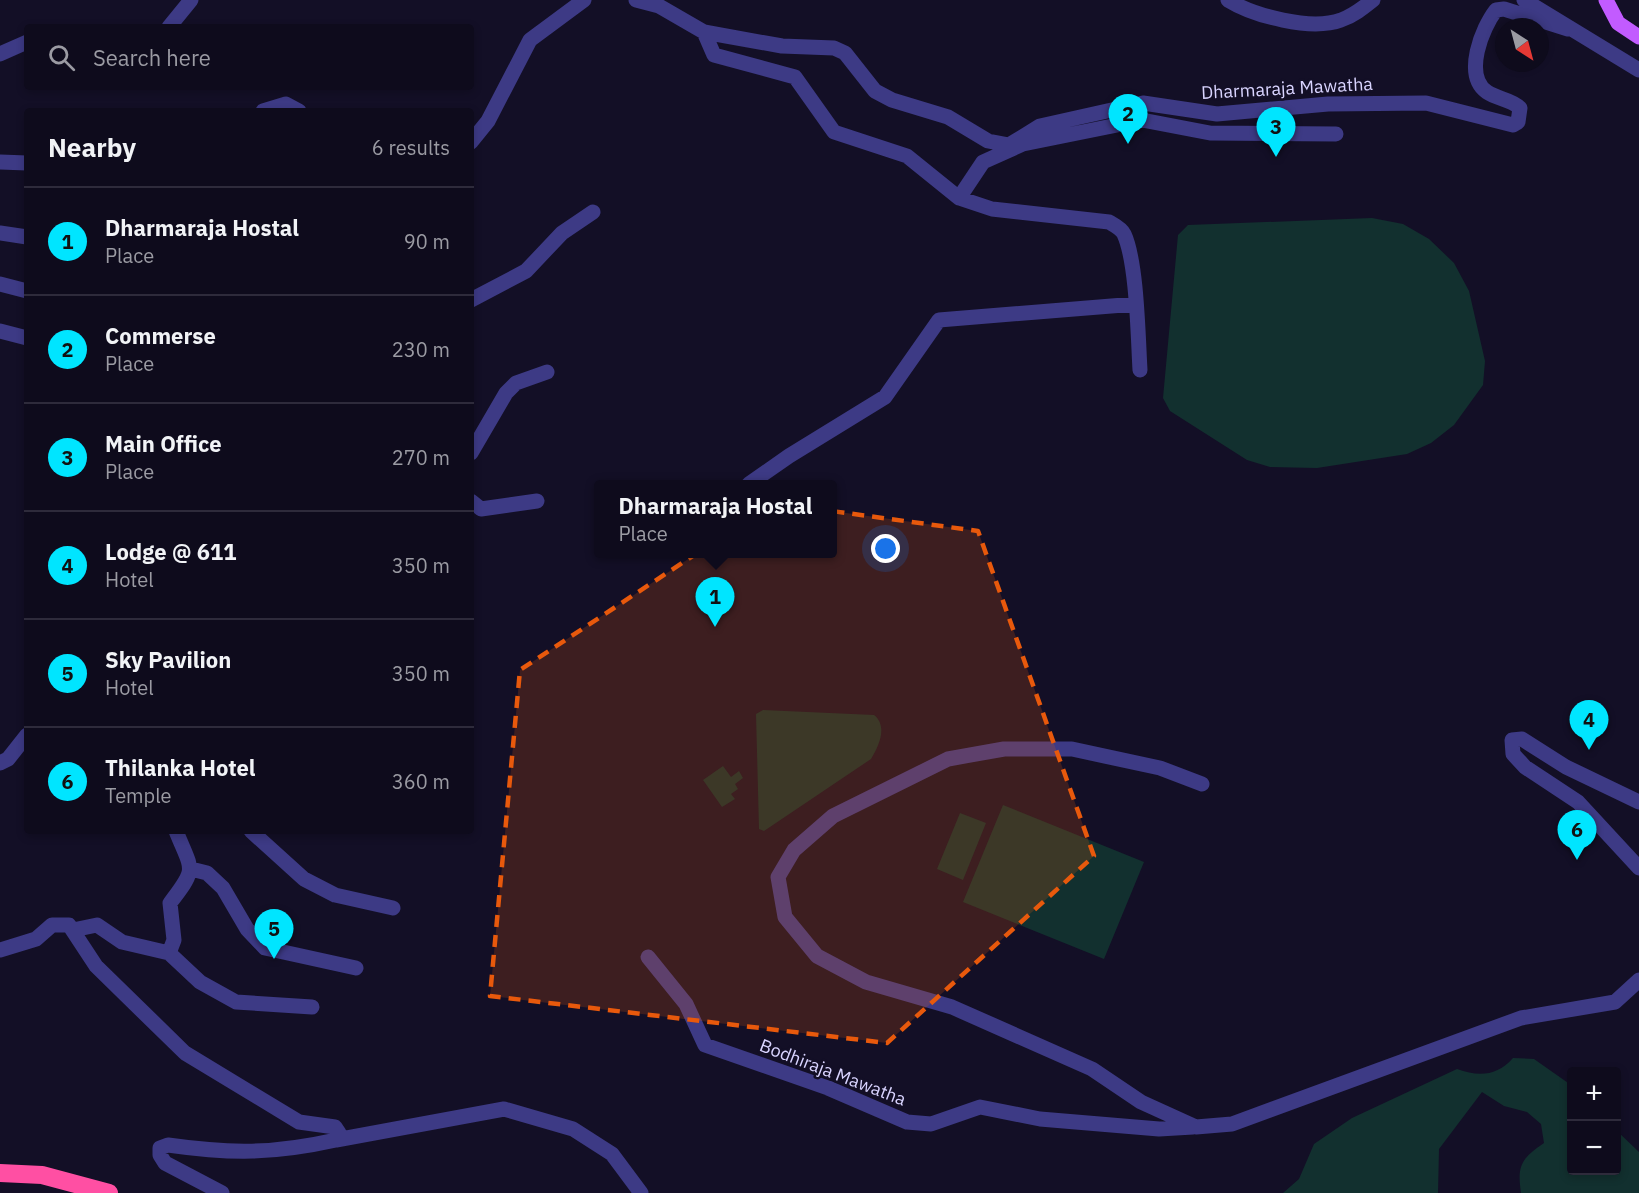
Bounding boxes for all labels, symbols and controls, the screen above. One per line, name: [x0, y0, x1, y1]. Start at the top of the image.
north arrow: [1495, 18, 1549, 72]
search box: [24, 24, 474, 90]
icon: search: [45, 41, 78, 74]
text: Search here: [93, 43, 211, 72]
street label: Dharmaraja Mawatha: [1201, 72, 1374, 104]
pin: 2: [1108, 94, 1148, 144]
pin: 3: [1256, 108, 1296, 157]
text: Nearby: [48, 130, 136, 164]
text: 6 results: [372, 134, 450, 161]
text: Dharmaraja Hostal: [105, 213, 299, 242]
text: 1: [62, 228, 74, 255]
text: 90 m: [404, 228, 450, 255]
text: Place: [105, 242, 154, 269]
text: Commerse: [105, 321, 216, 350]
text: 2: [62, 336, 74, 363]
text: 230 m: [392, 336, 450, 363]
text: Place: [105, 350, 154, 377]
text: Main Office: [105, 429, 222, 458]
text: 3: [62, 444, 74, 471]
text: 270 m: [392, 444, 450, 471]
text: Place: [105, 458, 154, 485]
popup: [594, 480, 837, 558]
text: Dharmaraja Hostal: [619, 491, 813, 520]
text: Place: [619, 520, 668, 547]
your location: [871, 534, 900, 563]
text: Lodge @ 611: [105, 537, 236, 566]
text: 4: [62, 552, 74, 579]
text: 350 m: [392, 552, 450, 579]
text: Hotel: [105, 566, 154, 593]
pin: 1: [696, 578, 734, 627]
text: Sky Pavilion: [105, 645, 231, 674]
text: 5: [62, 660, 74, 687]
text: 350 m: [392, 660, 450, 687]
text: Hotel: [105, 674, 154, 701]
pin: 4: [1570, 700, 1608, 750]
text: Thilanka Hotel: [105, 753, 256, 782]
text: 6: [62, 768, 74, 795]
text: 360 m: [392, 768, 450, 795]
text: Temple: [105, 782, 172, 809]
pin: 6: [1558, 810, 1596, 860]
pin: 5: [254, 910, 294, 959]
street label: Bodhiraja Mawatha: [756, 1033, 910, 1111]
map controls: [1567, 1067, 1621, 1175]
button: +: [1567, 1067, 1621, 1121]
button: −: [1567, 1121, 1621, 1175]

